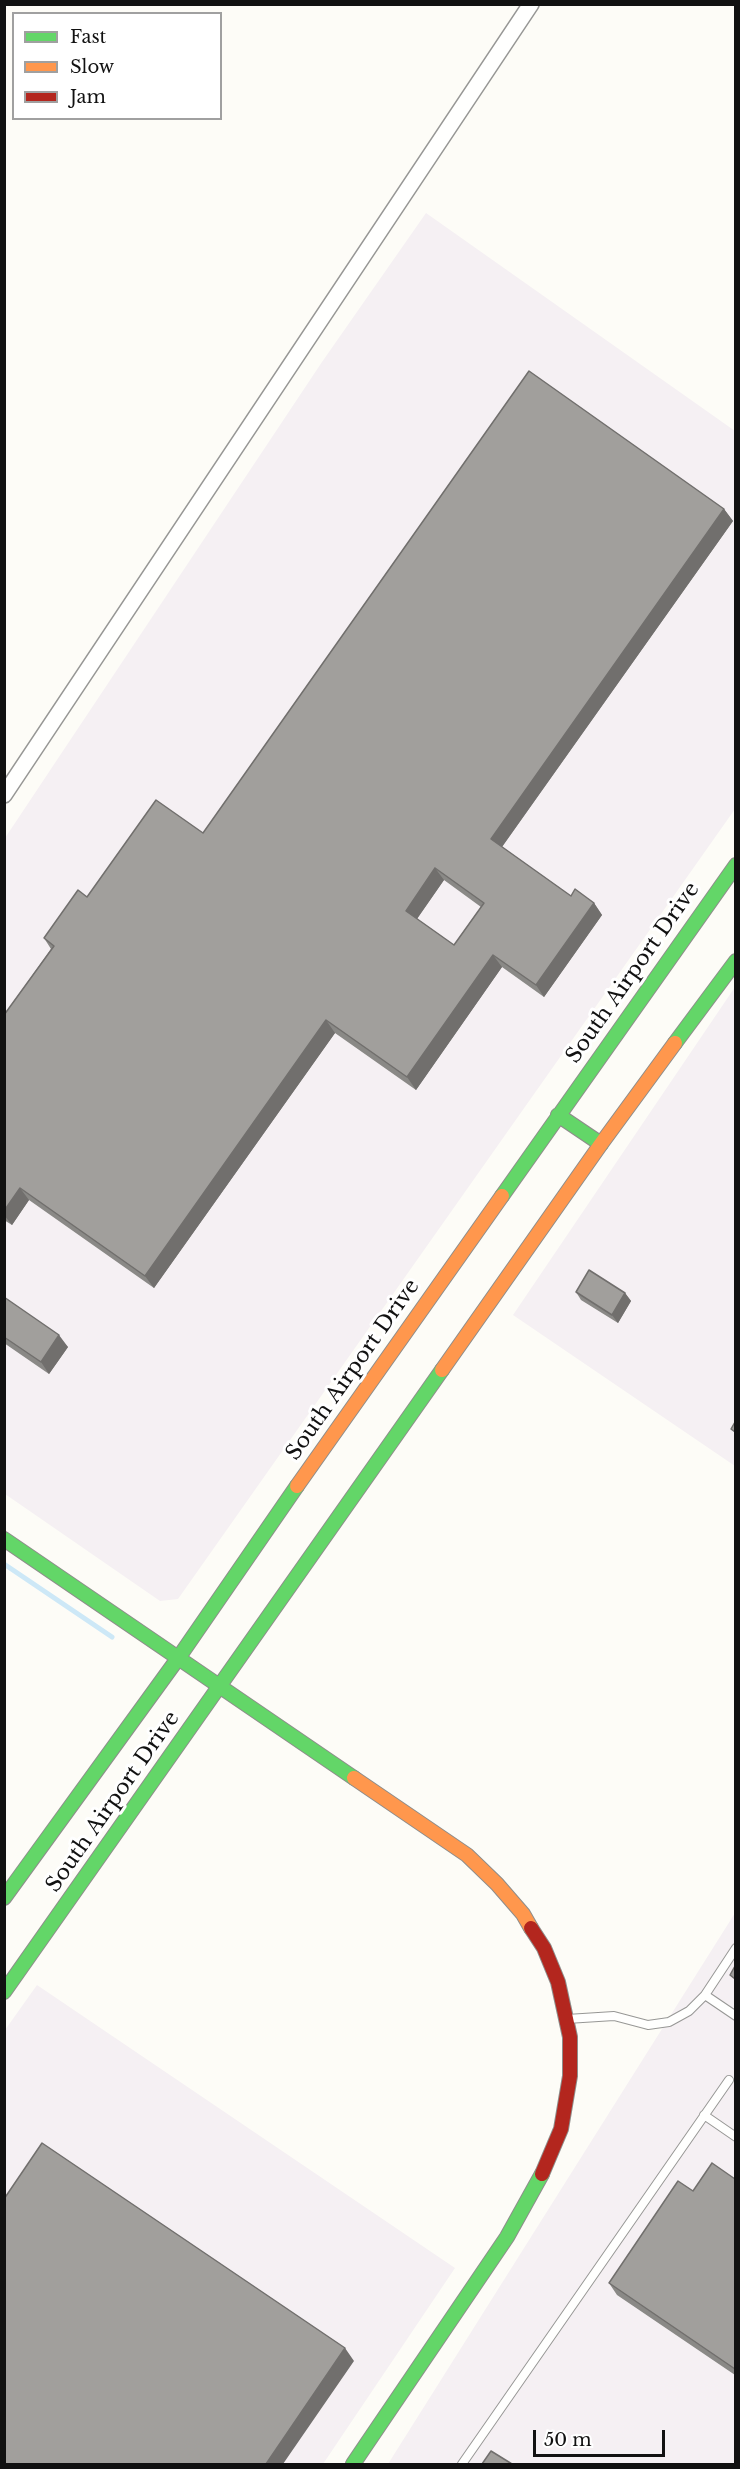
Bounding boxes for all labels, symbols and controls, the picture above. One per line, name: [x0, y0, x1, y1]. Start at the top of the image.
legend: [12, 12, 222, 120]
text: Fast: [70, 26, 106, 48]
text: Slow: [70, 56, 114, 78]
text: Jam: [70, 86, 106, 108]
street label: South Airport Drive: [561, 878, 705, 1068]
street label: South Airport Drive: [281, 1275, 425, 1465]
street label: South Airport Drive: [41, 1707, 185, 1897]
scale bar: [536, 2418, 668, 2456]
text: 50 m: [544, 2429, 592, 2451]

